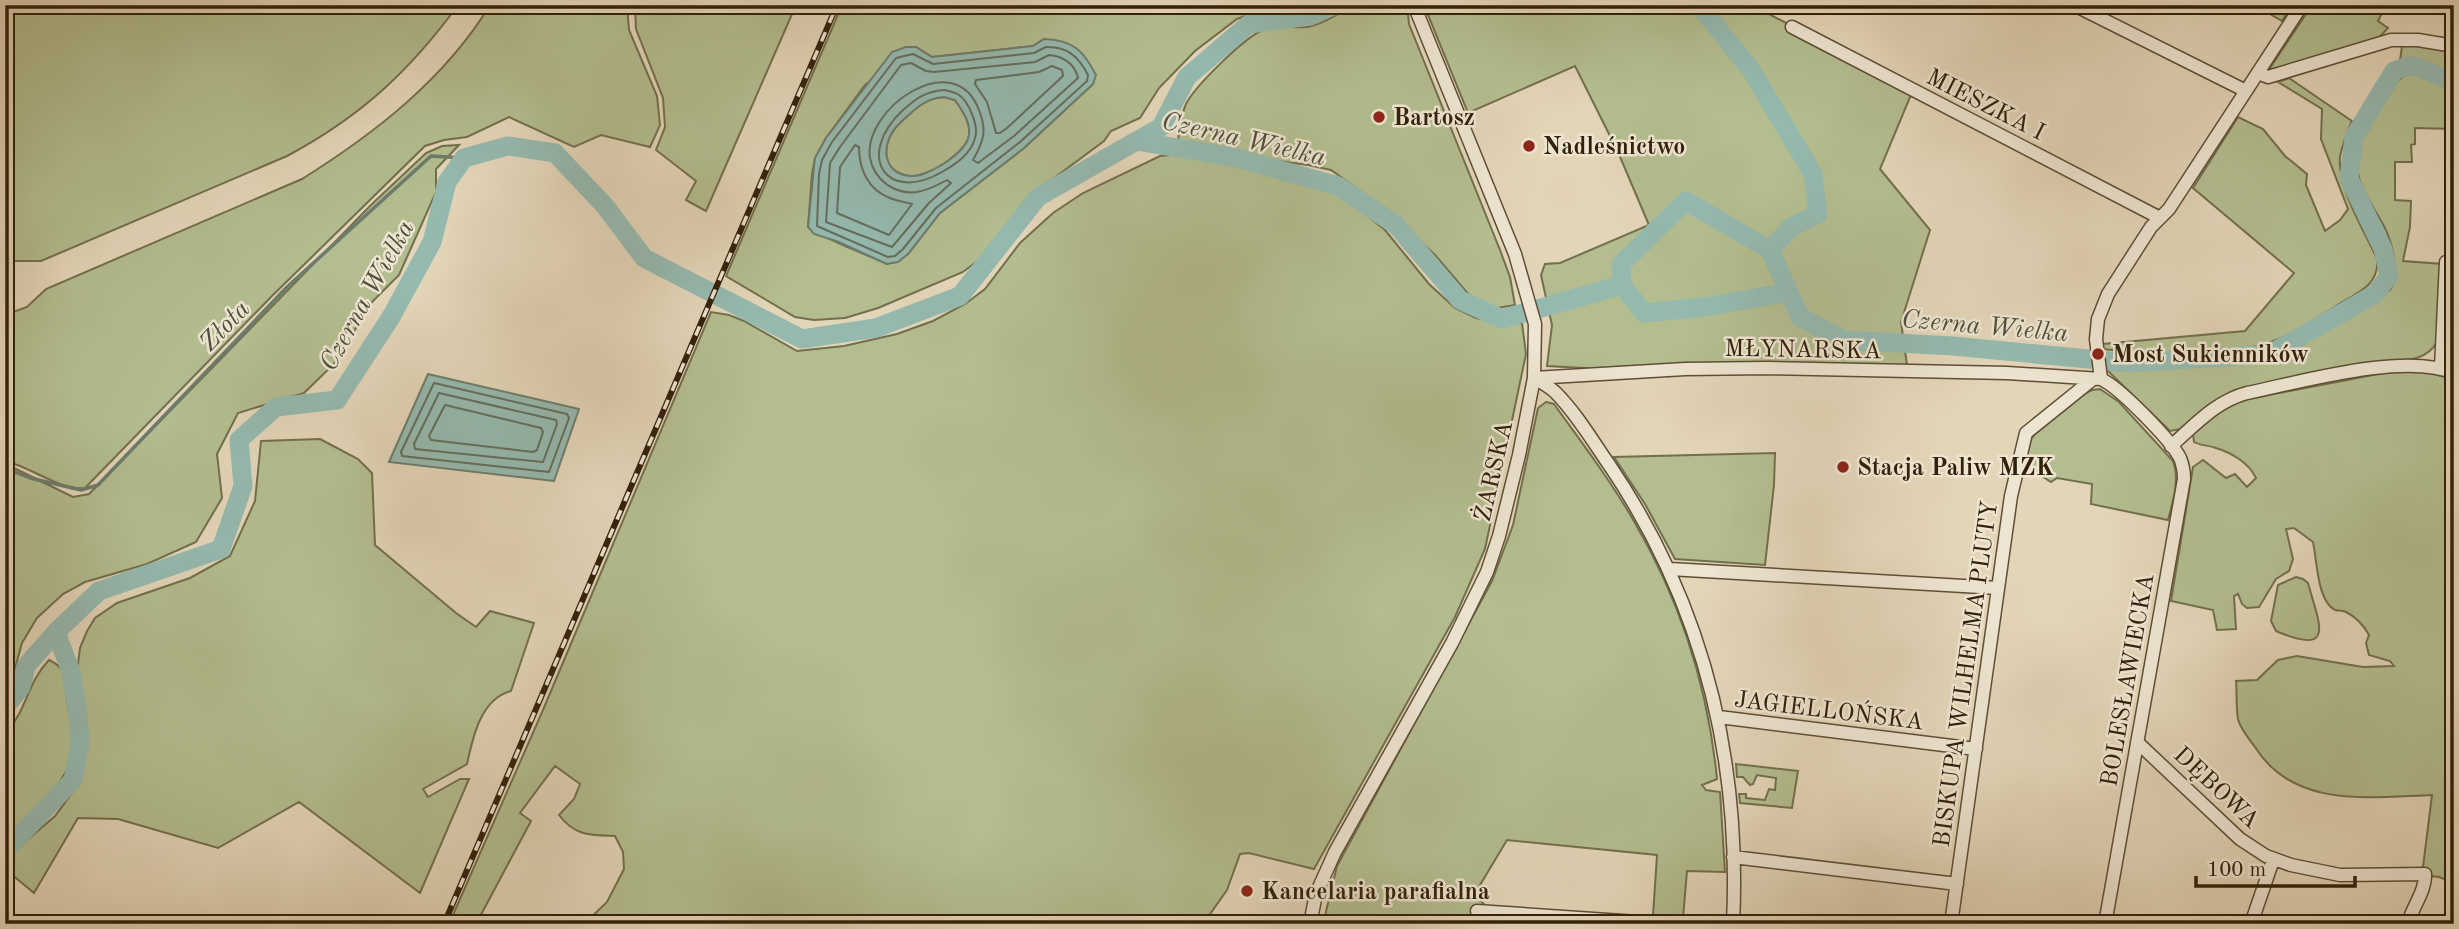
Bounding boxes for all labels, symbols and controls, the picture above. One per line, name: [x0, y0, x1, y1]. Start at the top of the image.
street label: MIESZKA I: [1922, 66, 2048, 146]
place label: Bartosz: [1393, 107, 1475, 131]
water label: Czerna Wielka: [1159, 108, 1328, 171]
marker: Bartosz: [1371, 109, 1387, 125]
place label: Nadleśnictwo: [1543, 136, 1685, 160]
marker: Nadleśnictwo: [1521, 138, 1537, 154]
water label: Czerna Wielka: [316, 216, 420, 376]
water label: Złota: [195, 296, 255, 357]
water label: Czerna Wielka: [1900, 307, 2069, 347]
street label: MŁYNARSKA: [1724, 338, 1882, 364]
place label: Most Sukienników: [2112, 344, 2309, 368]
marker: Most Sukienników: [2090, 346, 2106, 362]
street label: ŻARSKA: [1469, 418, 1518, 524]
place label: Stacja Paliw MZK: [1857, 457, 2054, 481]
marker: Stacja Paliw MZK: [1835, 459, 1851, 475]
street label: BISKUPA WILHELMA PLUTY: [1931, 500, 2003, 849]
street label: BOLESŁAWIECKA: [2098, 572, 2160, 789]
street label: JAGIELLOŃSKA: [1733, 683, 1925, 736]
street label: DĘBOWA: [2168, 743, 2263, 834]
scale bar: [2196, 845, 2356, 889]
text: 100 m: [2207, 860, 2266, 881]
place label: Kancelaria parafialna: [1261, 881, 1490, 905]
marker: Kancelaria parafialna: [1239, 883, 1255, 899]

